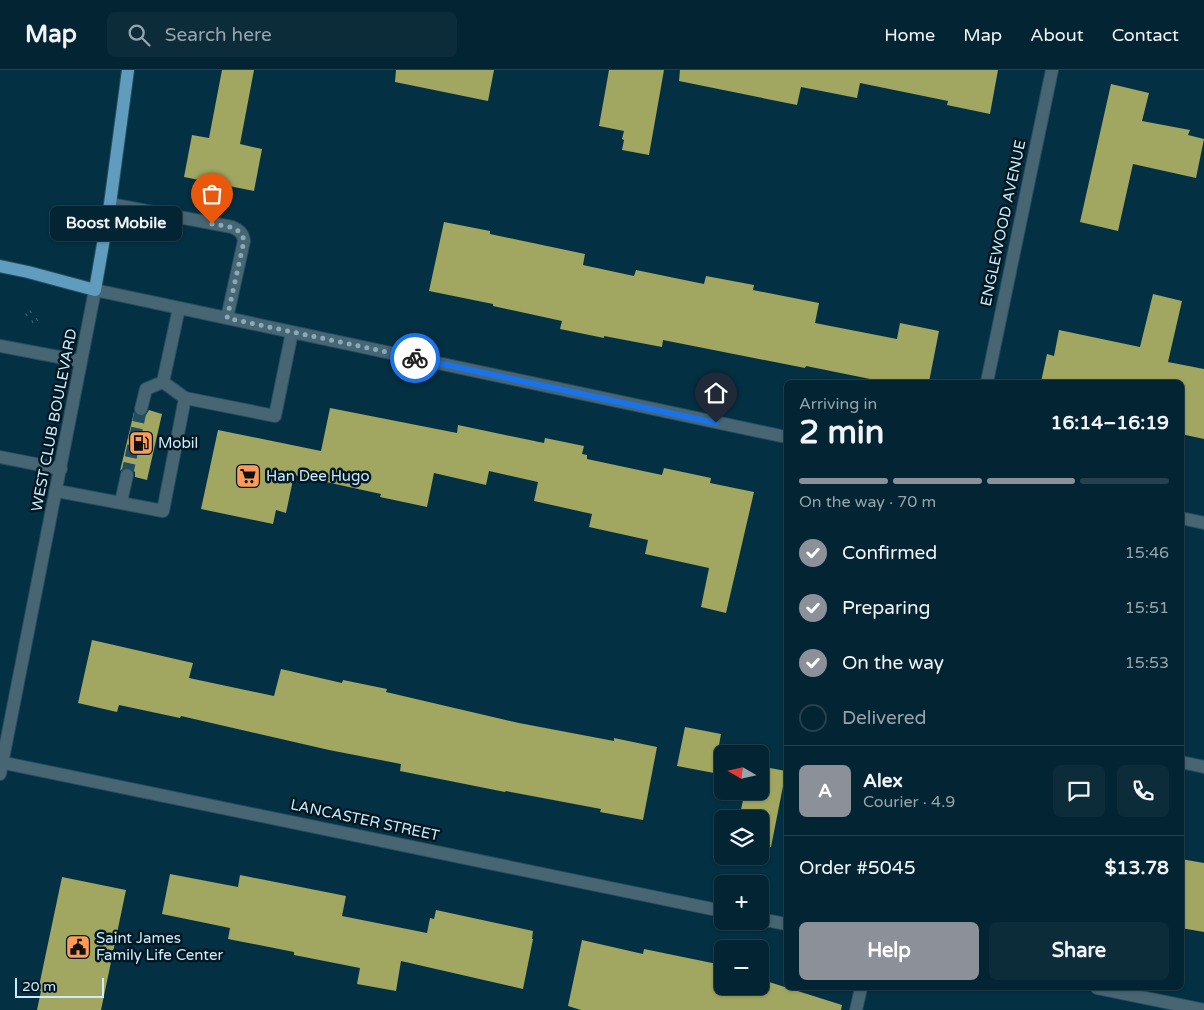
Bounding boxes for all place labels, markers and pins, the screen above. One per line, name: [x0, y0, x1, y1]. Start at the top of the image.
pin: [191, 173, 233, 224]
callout: Boost Mobile: [49, 206, 182, 242]
pin: [695, 372, 737, 423]
fuel station icon: Mobil: [128, 430, 154, 456]
place label: Mobil: [158, 434, 198, 452]
supermarket icon: Han Dee Hugo: [235, 463, 261, 489]
place label: Han Dee Hugo: [266, 467, 370, 485]
place label: Saint James Family Life Center: [96, 929, 223, 964]
public building icon: Saint James Family Life Center: [65, 934, 91, 960]

